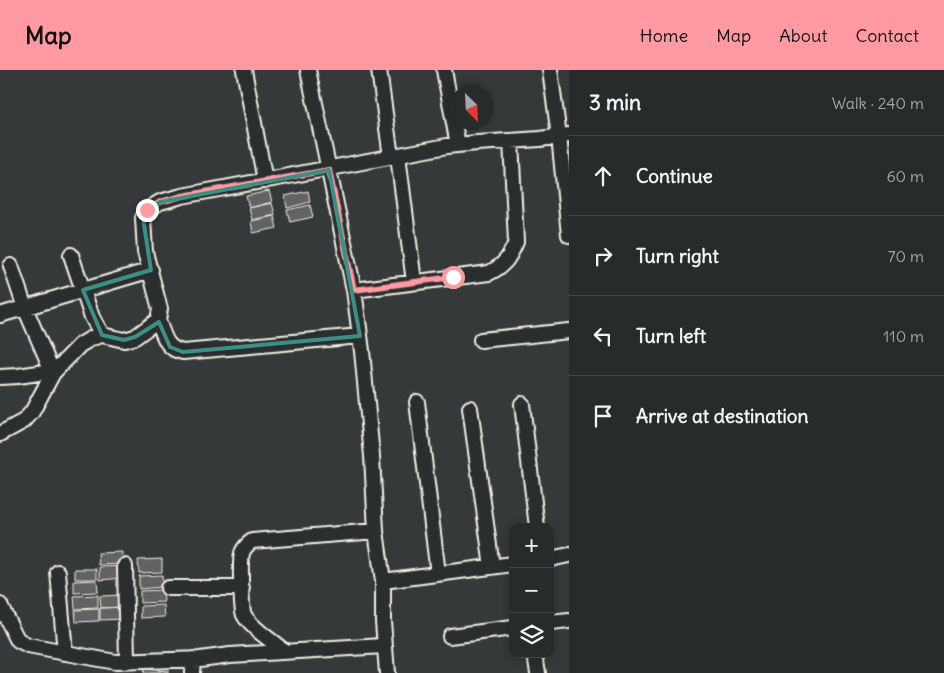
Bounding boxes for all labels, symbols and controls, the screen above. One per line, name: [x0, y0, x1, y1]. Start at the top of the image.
text: Map: [25, 20, 72, 50]
text: Home: [640, 24, 688, 47]
text: Map: [716, 24, 751, 47]
text: About: [779, 24, 827, 47]
text: Contact: [855, 24, 919, 47]
north arrow: [449, 85, 494, 130]
text: 3 min: [589, 89, 641, 116]
text: Walk · 240 m: [832, 93, 924, 113]
icon: ahead: [589, 162, 617, 190]
text: Continue: [636, 164, 713, 188]
text: 60 m: [886, 166, 924, 186]
route end: [136, 199, 159, 222]
icon: right: [589, 242, 617, 270]
text: Turn right: [636, 244, 719, 268]
text: 70 m: [888, 246, 924, 266]
route start: [442, 266, 465, 289]
icon: left: [589, 322, 617, 350]
text: Turn left: [636, 324, 706, 348]
text: 110 m: [883, 326, 924, 346]
icon: arrive: [589, 402, 617, 430]
text: Arrive at destination: [636, 404, 809, 428]
map controls: [509, 523, 554, 658]
button: +: [509, 523, 554, 568]
button: −: [509, 568, 554, 613]
button: layers: [509, 613, 554, 658]

